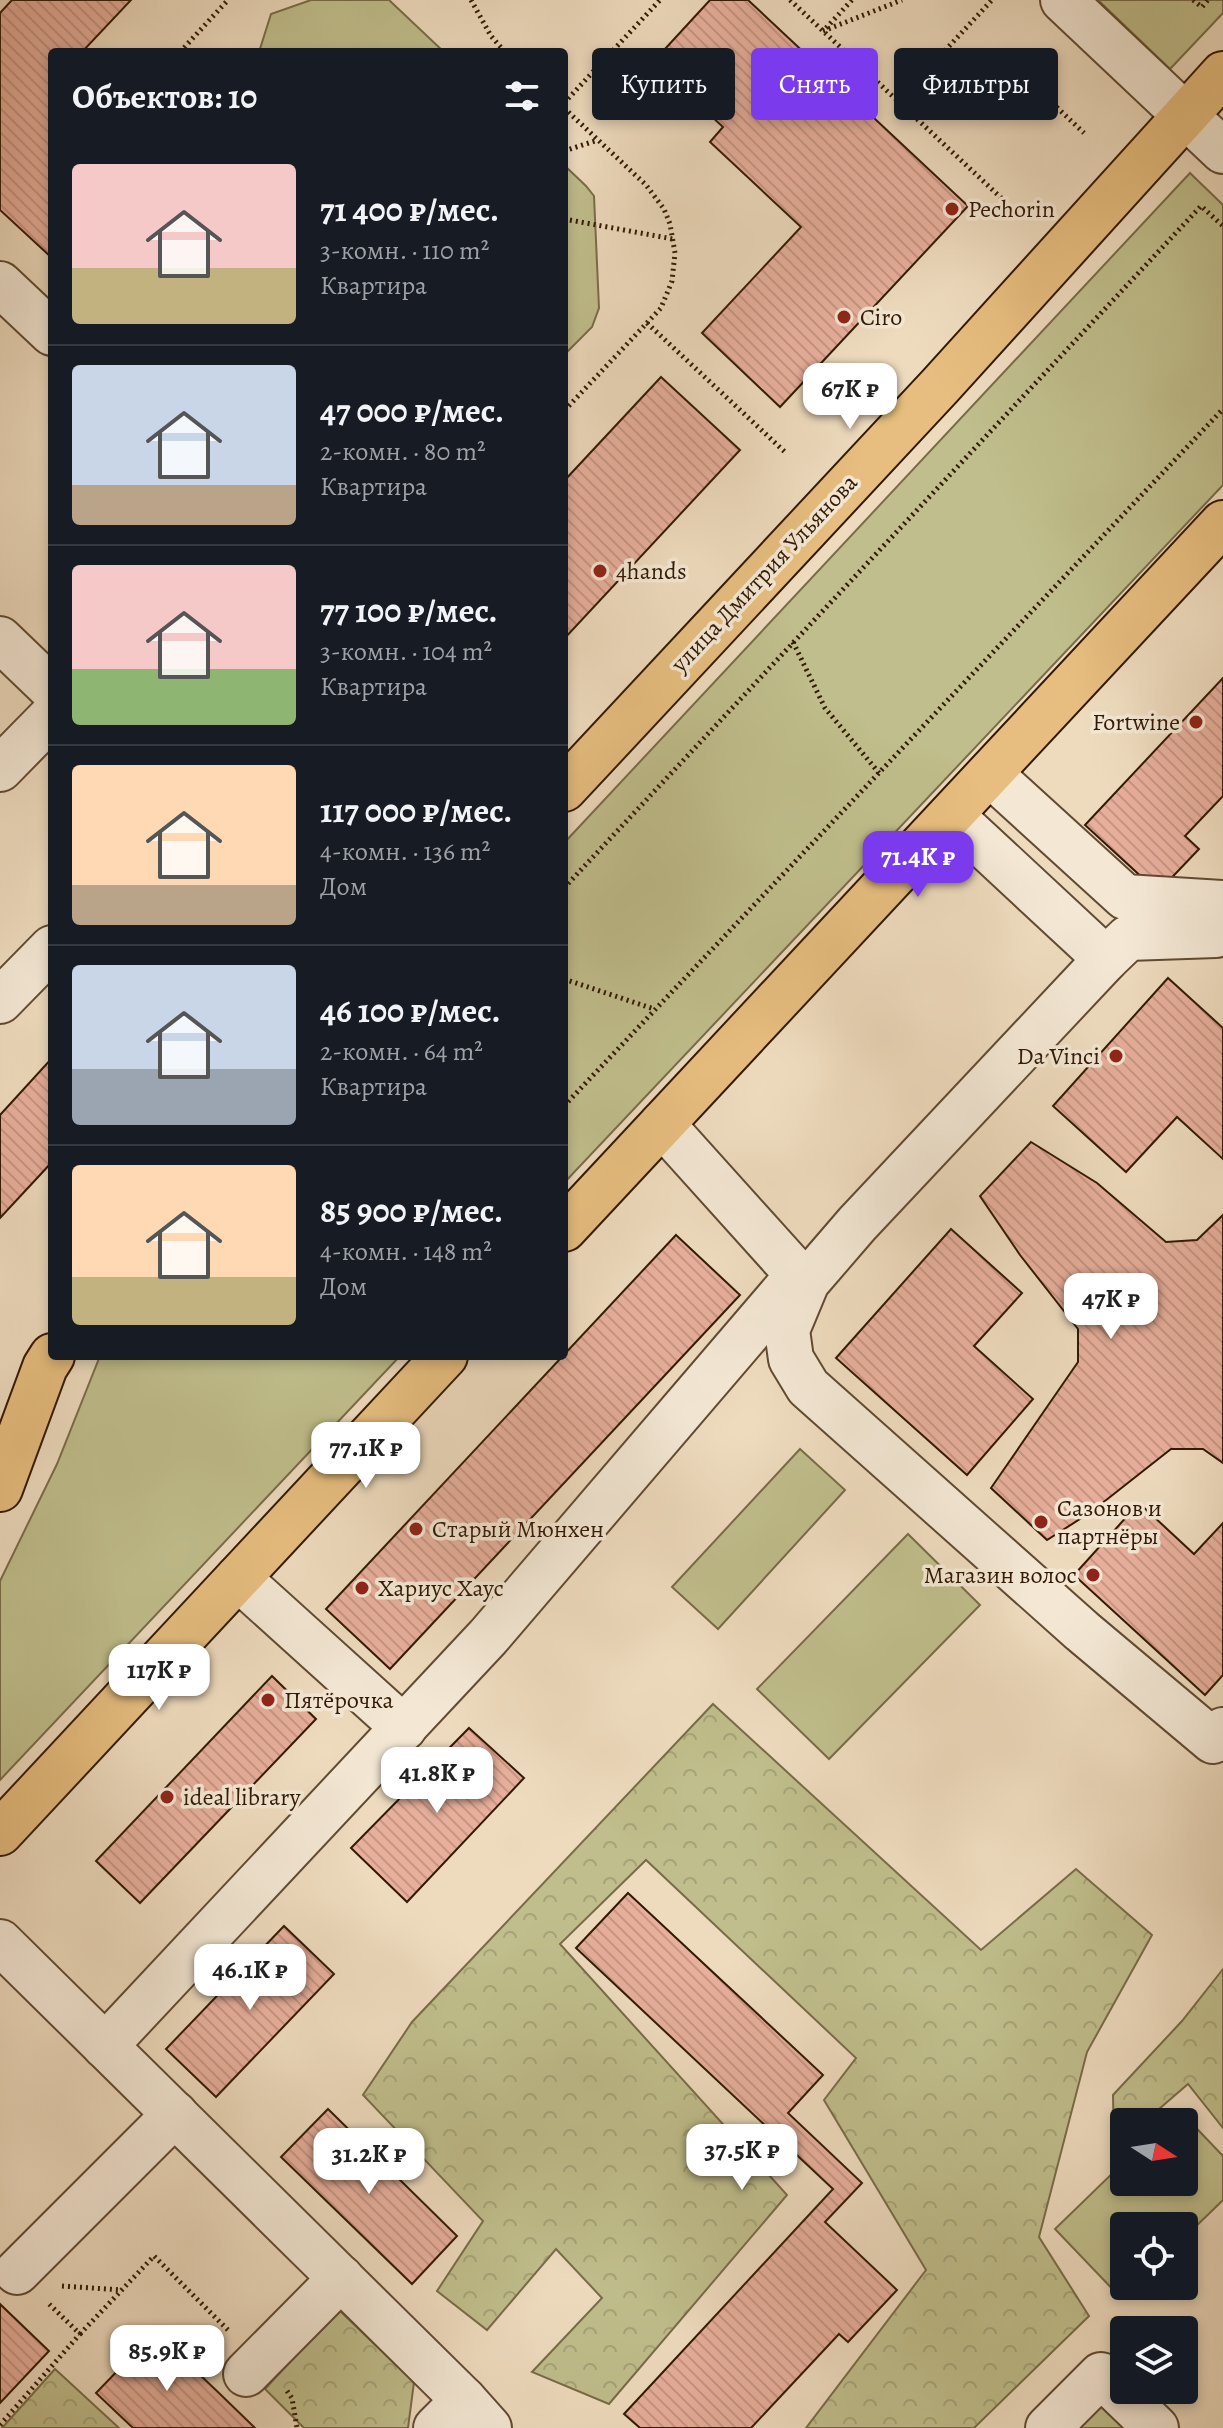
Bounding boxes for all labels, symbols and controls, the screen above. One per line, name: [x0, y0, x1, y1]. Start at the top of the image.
chip: Купить: [592, 48, 735, 120]
chip: Снять: [751, 48, 878, 120]
chip: Фильтры: [894, 48, 1058, 120]
text: Объектов: 10: [72, 73, 257, 120]
icon: filters: [500, 74, 544, 118]
text: 71 400 ₽/мес.: [320, 186, 499, 233]
place label: Pechorin: [968, 193, 1055, 225]
icon: home: [136, 196, 232, 292]
marker: Pechorin: [943, 200, 961, 218]
text: 3-комн. · 110 m²: [320, 233, 489, 268]
text: Квартира: [320, 268, 427, 303]
place label: Ciro: [860, 301, 902, 333]
marker: Ciro: [835, 308, 853, 326]
pin: 67K ₽: [794, 363, 906, 431]
text: 67K ₽: [821, 371, 879, 406]
text: 47 000 ₽/мес.: [320, 387, 504, 434]
icon: home: [136, 397, 232, 493]
text: 2-комн. · 80 m²: [320, 434, 486, 469]
street label: улица Дмитрия Ульянова: [663, 467, 864, 680]
text: Квартира: [320, 469, 427, 504]
place label: 4hands: [616, 555, 687, 587]
marker: 4hands: [591, 562, 609, 580]
text: 77 100 ₽/мес.: [320, 587, 498, 634]
icon: home: [136, 597, 232, 693]
text: 3-комн. · 104 m²: [320, 634, 492, 669]
text: Квартира: [320, 669, 427, 704]
place label: Fortwine: [1092, 706, 1180, 738]
marker: Fortwine: [1187, 713, 1205, 731]
text: 117 000 ₽/мес.: [320, 787, 512, 834]
icon: home: [136, 797, 232, 893]
pin: 71.4K ₽: [844, 831, 992, 899]
text: 4-комн. · 136 m²: [320, 834, 490, 869]
text: 71.4K ₽: [881, 839, 955, 874]
text: Дом: [320, 869, 367, 904]
text: 46 100 ₽/мес.: [320, 987, 501, 1034]
icon: home: [136, 997, 232, 1093]
text: 2-комн. · 64 m²: [320, 1034, 483, 1069]
place label: Da Vinci: [1017, 1040, 1100, 1072]
marker: Da Vinci: [1107, 1047, 1125, 1065]
text: Квартира: [320, 1069, 427, 1104]
text: 85 900 ₽/мес.: [320, 1187, 503, 1234]
icon: home: [136, 1197, 232, 1293]
text: 4-комн. · 148 m²: [320, 1234, 492, 1269]
text: Дом: [320, 1269, 367, 1304]
pin: 47K ₽: [1055, 1273, 1167, 1341]
text: 47K ₽: [1082, 1281, 1140, 1316]
pin: 77.1K ₽: [292, 1422, 440, 1490]
text: 77.1K ₽: [329, 1430, 403, 1465]
place label: Сазонов и партнёры: [1057, 1492, 1162, 1552]
place label: Старый Мюнхен: [432, 1513, 604, 1545]
marker: Сазонов и партнёры: [1032, 1513, 1050, 1531]
marker: Старый Мюнхен: [407, 1520, 425, 1538]
place label: Магазин волос: [924, 1559, 1077, 1591]
marker: Магазин волос: [1084, 1566, 1102, 1584]
place label: Хариус Хаус: [378, 1572, 504, 1604]
marker: Хариус Хаус: [353, 1579, 371, 1597]
pin: 117K ₽: [94, 1644, 224, 1712]
text: 117K ₽: [127, 1652, 191, 1687]
place label: Пятёрочка: [284, 1684, 394, 1716]
marker: Пятёрочка: [259, 1691, 277, 1709]
pin: 41.8K ₽: [363, 1747, 511, 1815]
text: 41.8K ₽: [399, 1755, 475, 1790]
place label: ideal library: [183, 1781, 301, 1813]
marker: ideal library: [158, 1788, 176, 1806]
pin: 46.1K ₽: [176, 1944, 324, 2012]
text: 46.1K ₽: [212, 1952, 288, 1987]
north arrow: [1110, 2108, 1198, 2196]
map controls: [1110, 2108, 1198, 2404]
pin: 37.5K ₽: [668, 2124, 816, 2192]
pin: 31.2K ₽: [295, 2128, 443, 2196]
text: 37.5K ₽: [704, 2132, 780, 2167]
text: 31.2K ₽: [331, 2136, 407, 2171]
button: locate: [1110, 2212, 1198, 2300]
button: layers: [1110, 2316, 1198, 2404]
pin: 85.9K ₽: [93, 2325, 241, 2393]
text: 85.9K ₽: [128, 2333, 206, 2368]

